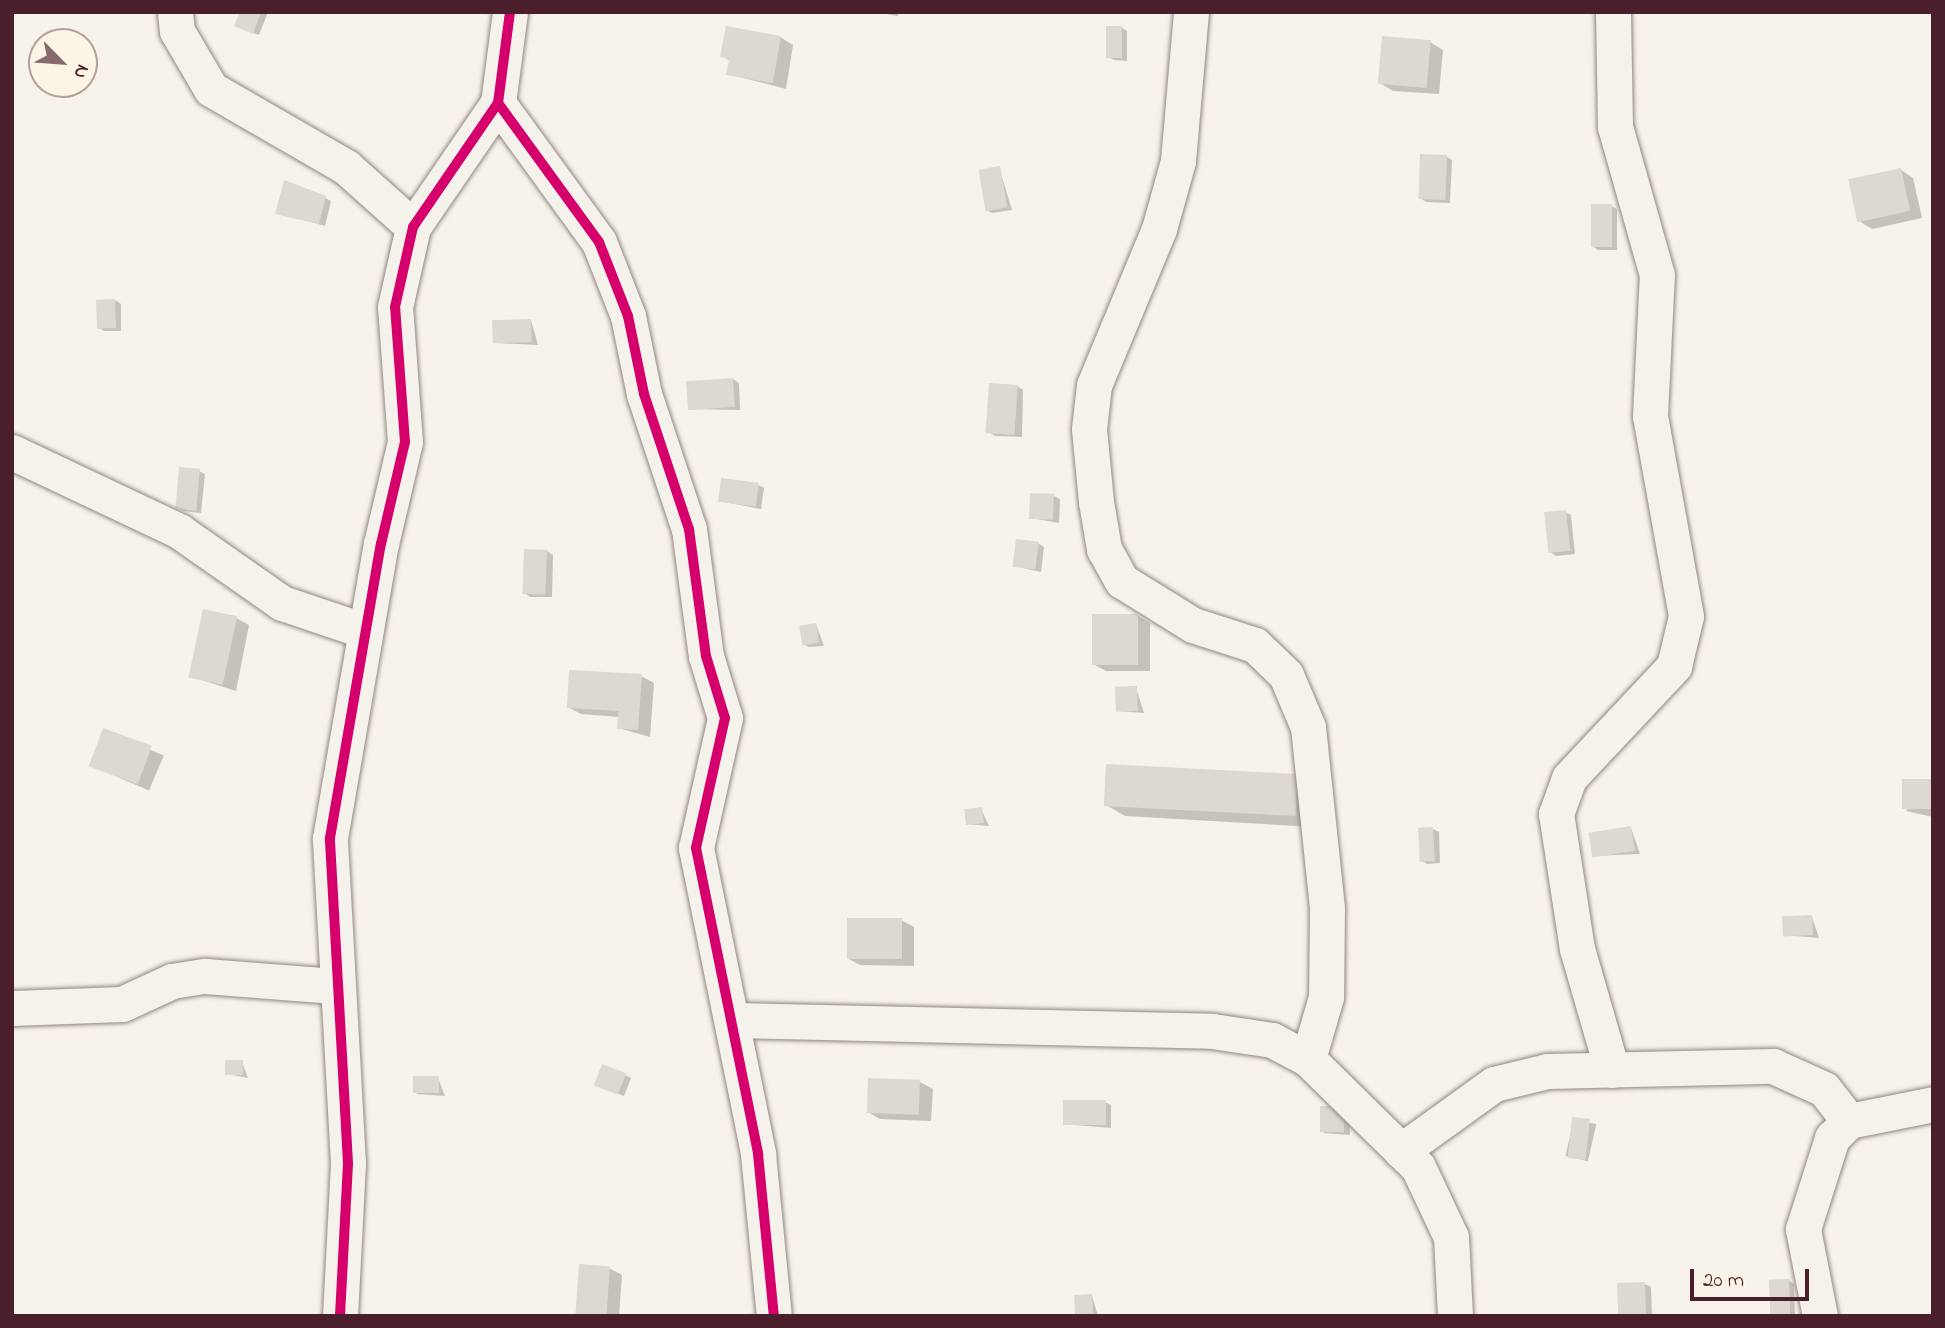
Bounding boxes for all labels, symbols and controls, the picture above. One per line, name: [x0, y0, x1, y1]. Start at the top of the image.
north arrow: [28, 28, 98, 98]
text: N: [66, 60, 96, 83]
scale bar: [1693, 1254, 1812, 1298]
text: 20 m: [1703, 1266, 1744, 1296]

